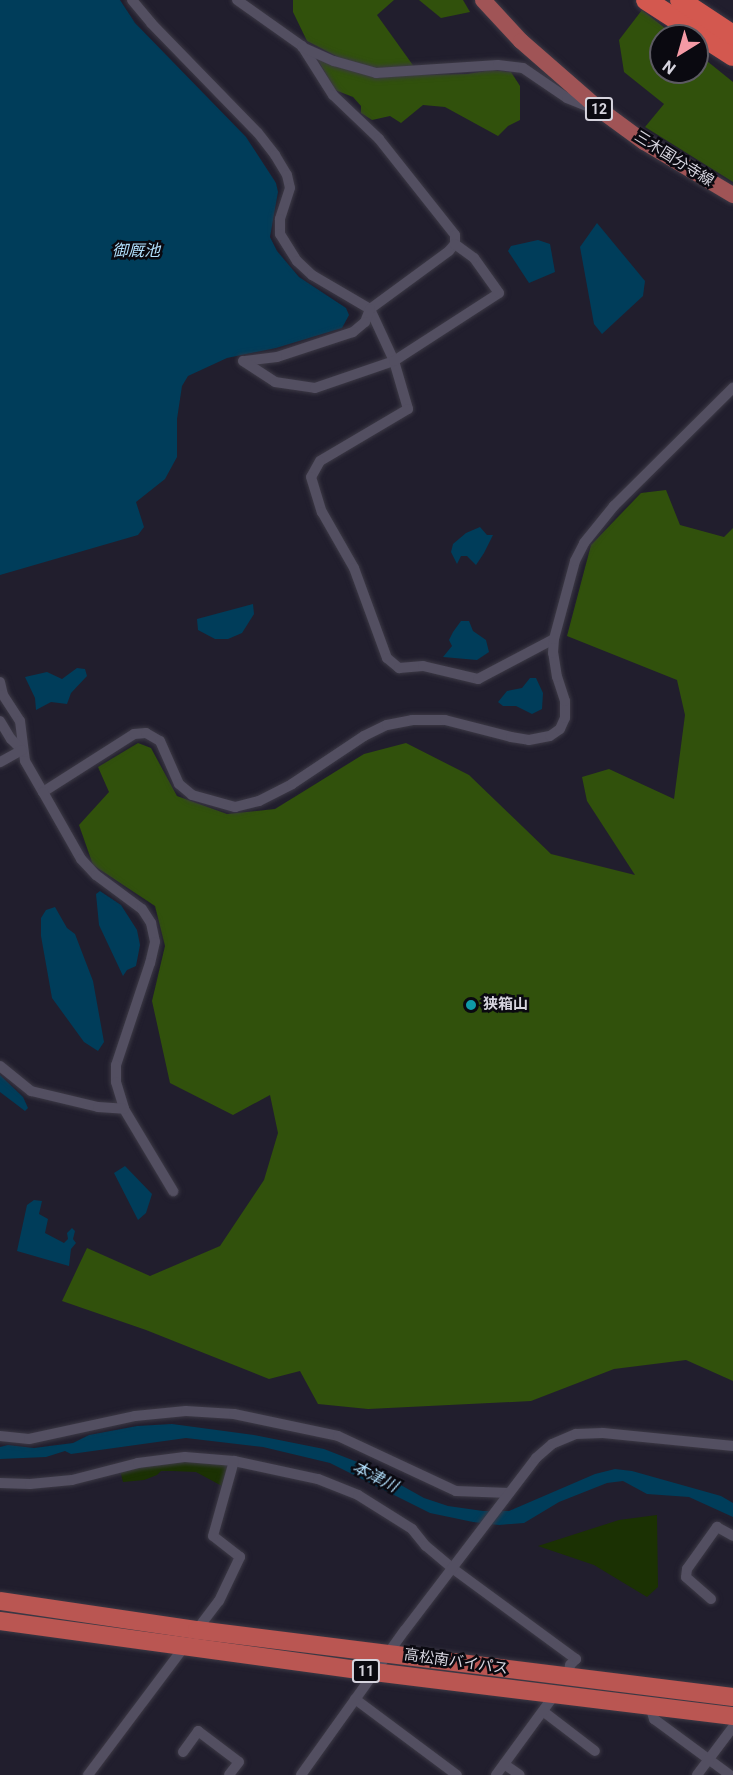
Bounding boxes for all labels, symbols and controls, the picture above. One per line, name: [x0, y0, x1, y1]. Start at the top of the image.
north arrow: [649, 24, 709, 84]
text: N: [659, 56, 679, 78]
road number: 12: [584, 98, 614, 120]
street label: 三木国分寺線: [631, 128, 717, 190]
water label: 御厩池: [112, 241, 160, 261]
place label: 狭箱山: [483, 996, 528, 1014]
marker: 狭箱山: [464, 998, 478, 1012]
water label: 本津川: [349, 1458, 401, 1496]
street label: 高松南バイパス: [403, 1646, 509, 1678]
road number: 11: [351, 1660, 381, 1682]

